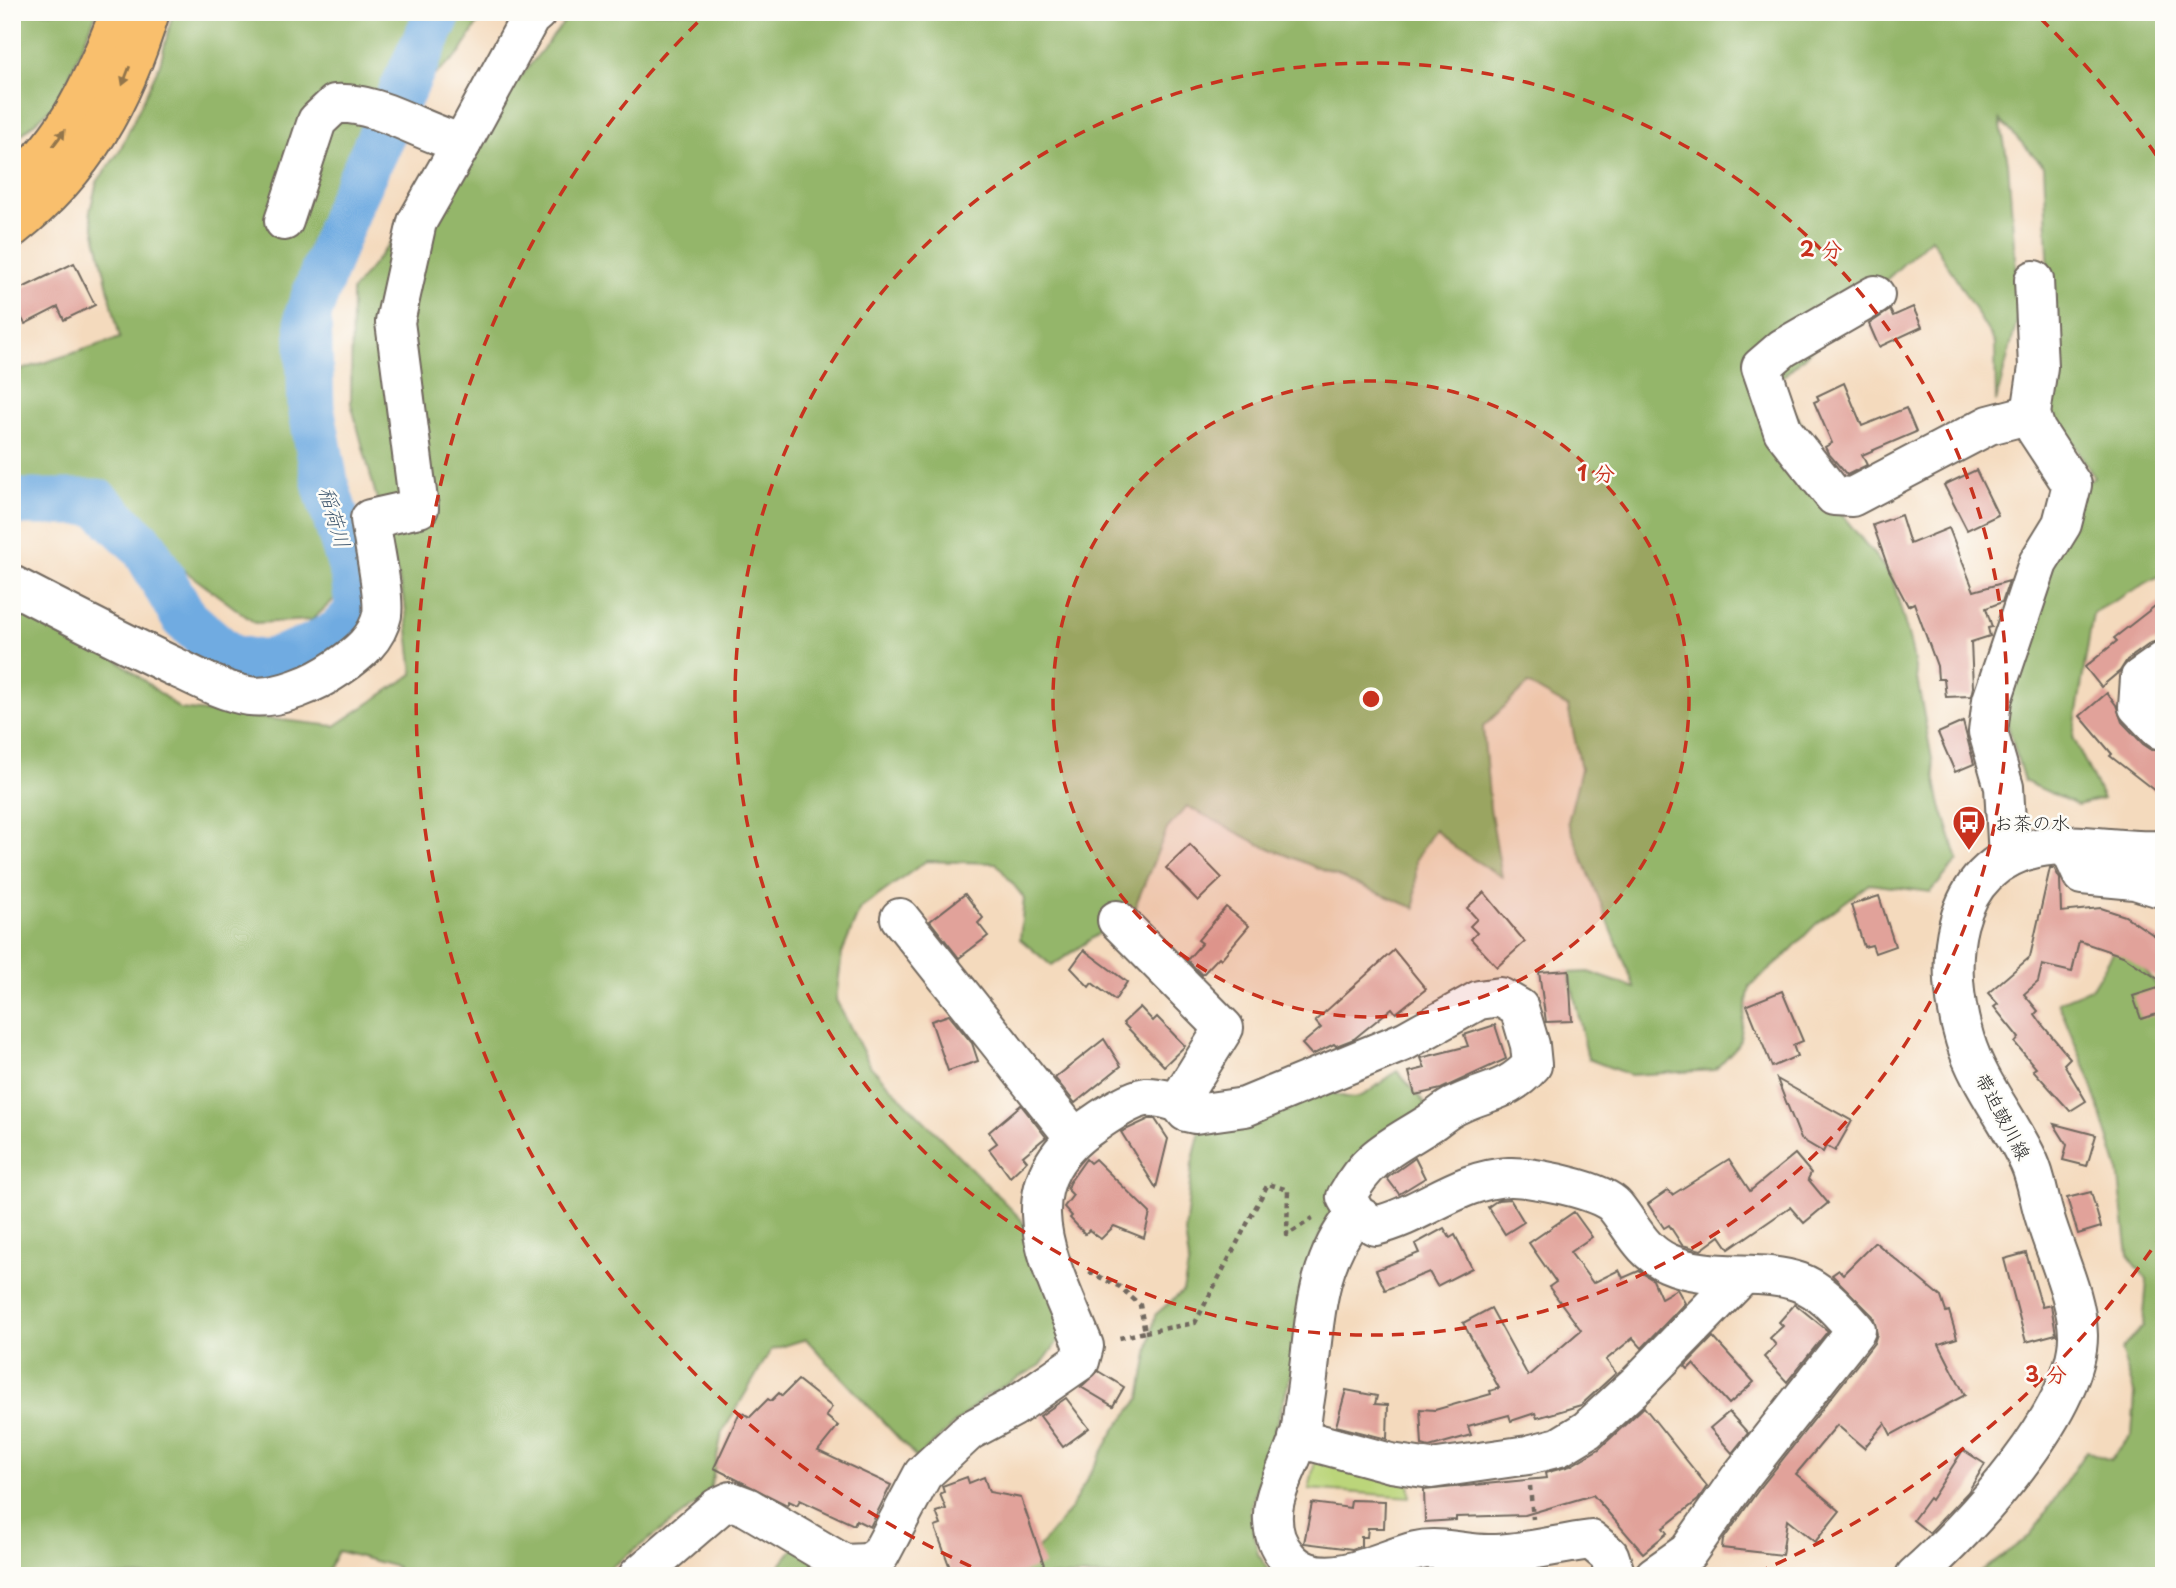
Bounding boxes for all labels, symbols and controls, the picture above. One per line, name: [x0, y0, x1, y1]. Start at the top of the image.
one-way arrow: [121, 66, 132, 87]
one-way arrow: [52, 129, 66, 147]
text: 2 分: [1800, 232, 1842, 264]
text: 1 分: [1577, 456, 1615, 488]
water label: 稲荷川: [312, 482, 360, 552]
centre of rings: [1359, 687, 1383, 711]
bus stop icon: お茶の水: [1950, 803, 1988, 852]
place label: お茶の水: [1994, 808, 2070, 836]
street label: 帯迫皷川線: [1969, 1067, 2039, 1165]
text: 3 分: [2025, 1357, 2067, 1389]

